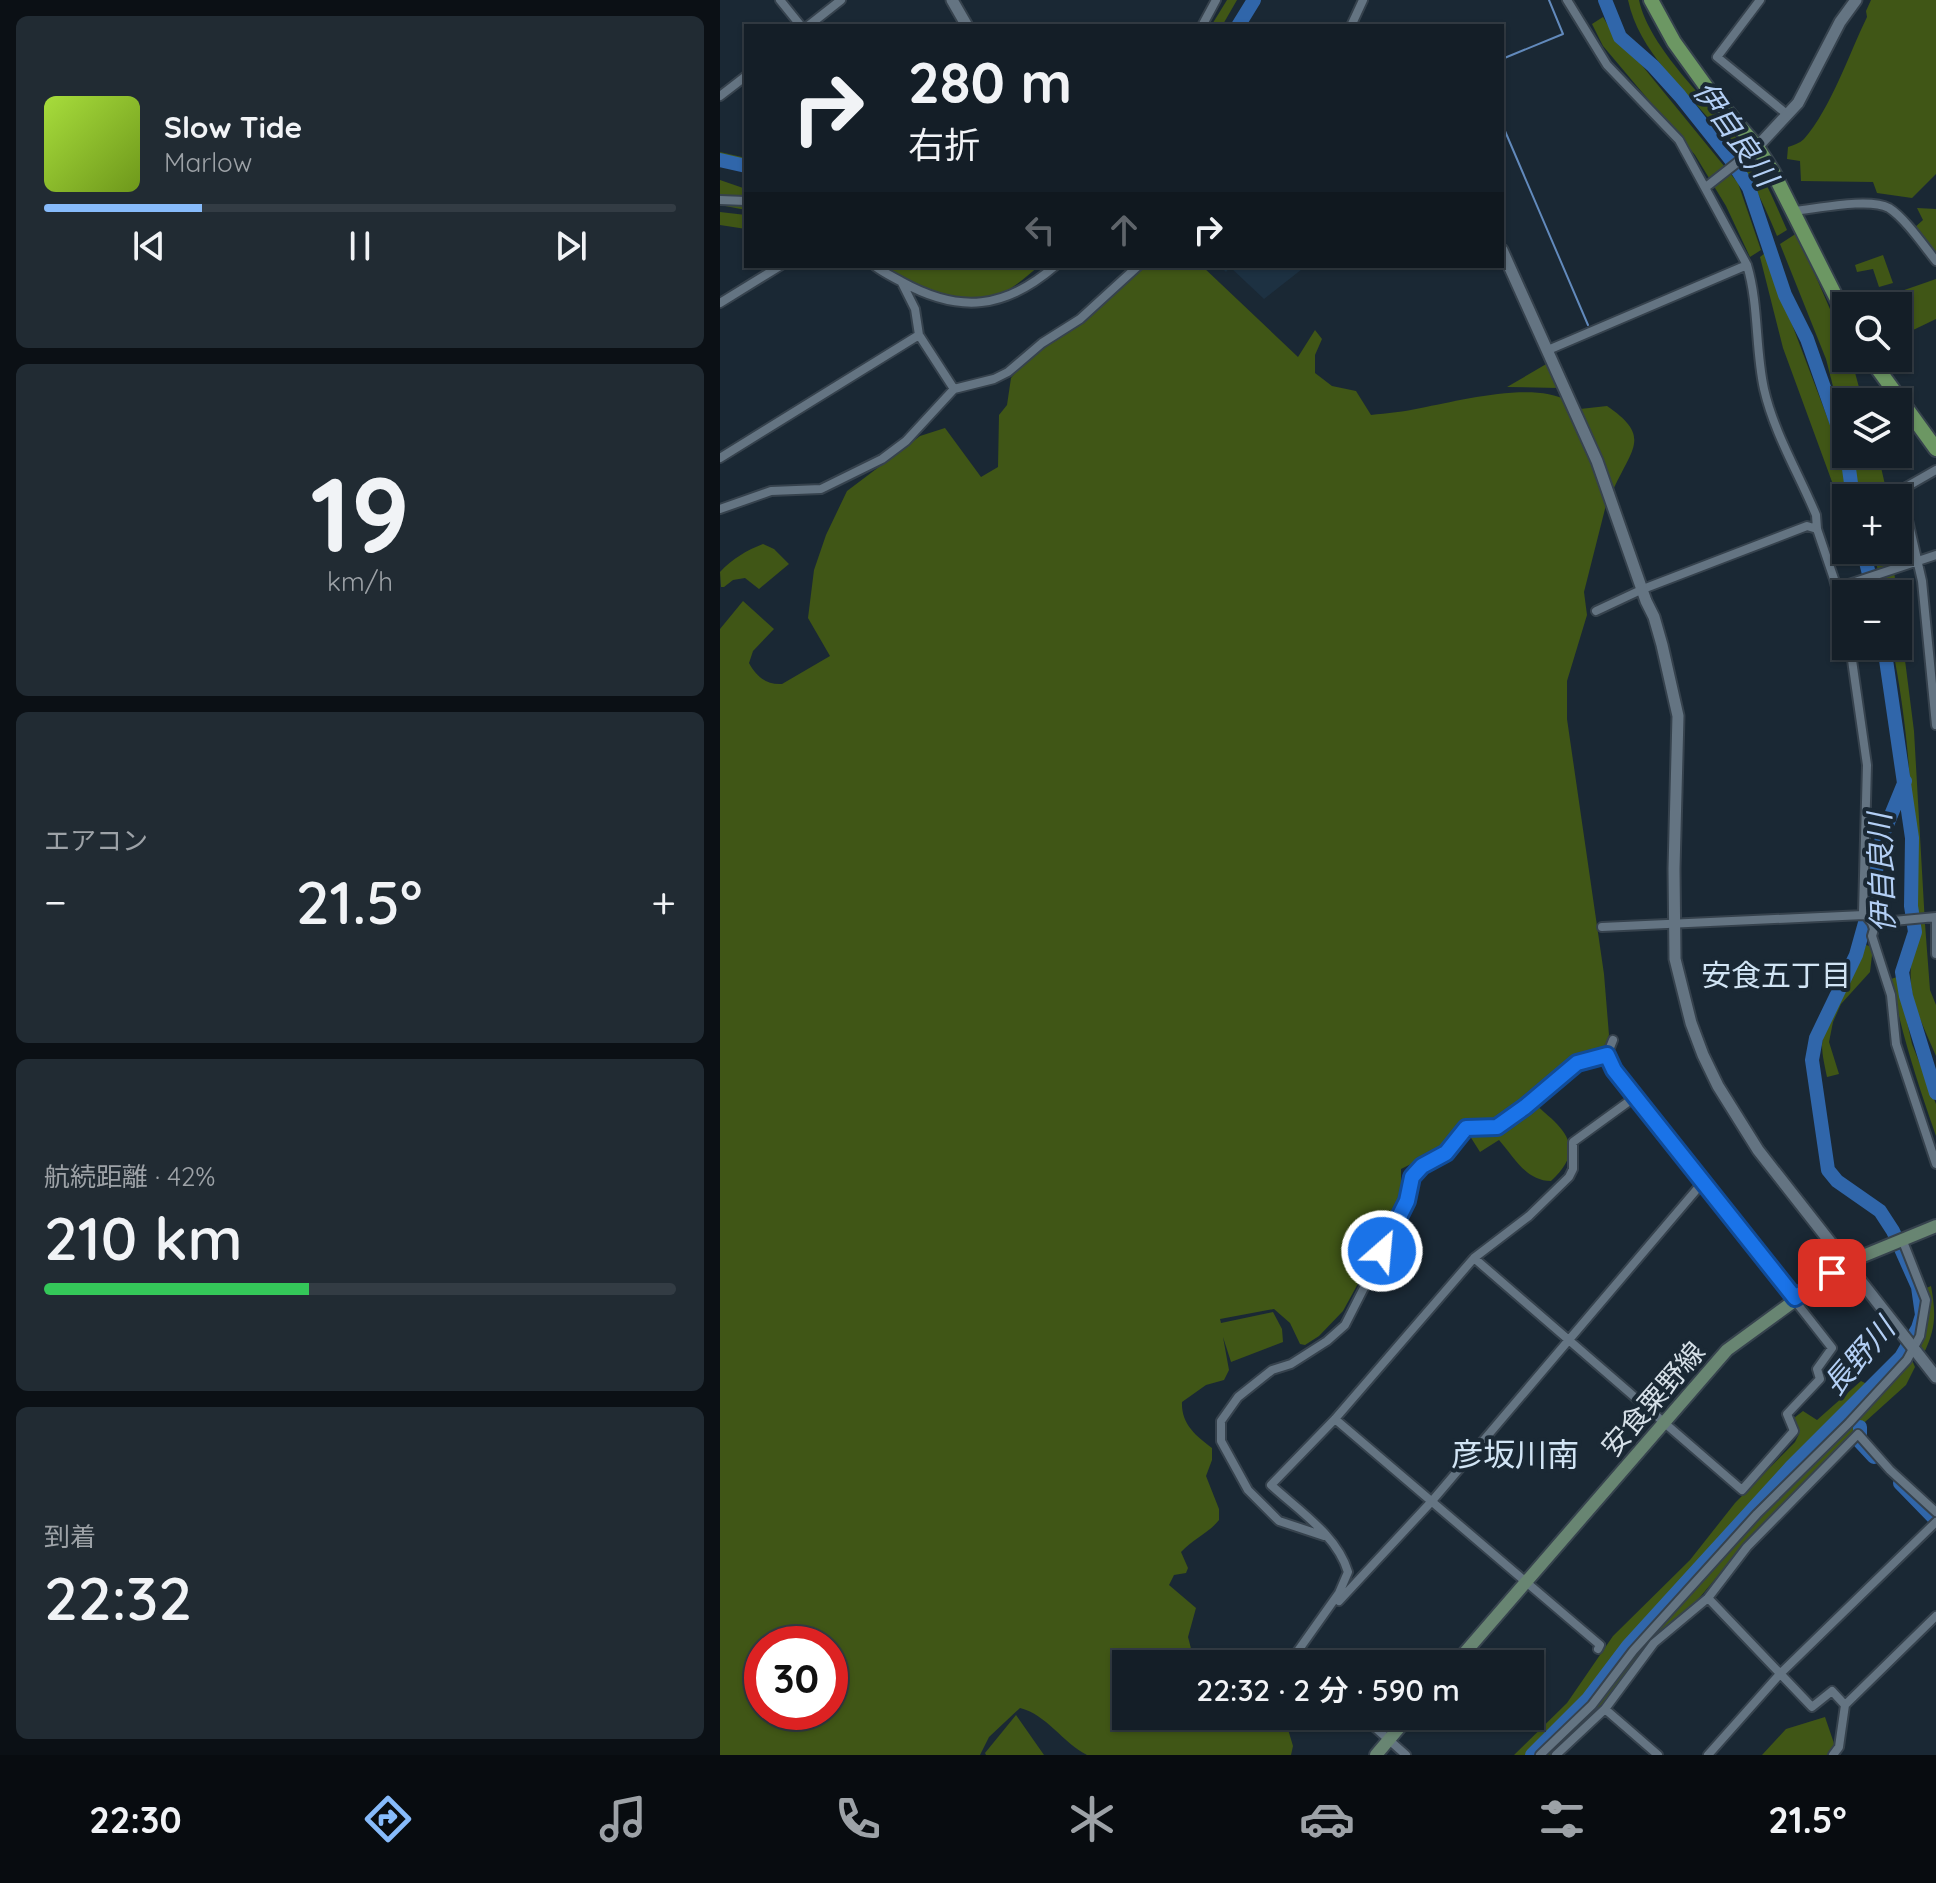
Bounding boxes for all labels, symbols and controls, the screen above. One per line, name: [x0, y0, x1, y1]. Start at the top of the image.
text: 280 m: [908, 47, 1072, 117]
icon: right: [776, 56, 880, 160]
water label: 伊自良川: [1686, 73, 1788, 196]
text: Slow Tide: [164, 108, 302, 146]
text: 右折: [908, 122, 980, 167]
text: Marlow: [164, 146, 252, 179]
icon: left: [1018, 208, 1062, 252]
icon: ahead: [1102, 208, 1146, 252]
icon: right: [1186, 208, 1230, 252]
icon: previous: [127, 224, 171, 268]
icon: pause: [338, 224, 382, 268]
icon: next: [549, 224, 593, 268]
map controls: [1832, 292, 1912, 660]
button: search: [1832, 292, 1912, 372]
button: layers: [1832, 388, 1912, 468]
text: 19: [310, 448, 410, 578]
button: +: [1832, 484, 1912, 564]
text: km/h: [327, 565, 393, 598]
button: −: [1832, 580, 1912, 660]
water label: 伊自良川: [1860, 809, 1902, 934]
text: エアコン: [44, 824, 148, 857]
text: 21.5°: [296, 864, 422, 939]
text: −: [44, 874, 67, 929]
text: +: [651, 874, 676, 929]
district label: 安食五丁目: [1701, 956, 1851, 994]
text: 航続距離 · 42%: [44, 1160, 216, 1193]
text: 210 km: [44, 1200, 243, 1275]
position arrow: [1340, 1209, 1424, 1293]
pin: [1798, 1239, 1866, 1307]
icon: arrive: [1810, 1251, 1854, 1295]
water label: 長野川: [1814, 1308, 1904, 1403]
street label: 安食粟野線: [1593, 1334, 1712, 1463]
district label: 彦坂川南: [1451, 1434, 1579, 1474]
text: 到着: [44, 1520, 96, 1553]
text: 22:32: [44, 1560, 192, 1635]
speed limit sign: 30: [744, 1626, 848, 1730]
text: 22:32 · 2 分 · 590 m: [1196, 1671, 1460, 1709]
icon: directions: [360, 1791, 416, 1847]
icon: music: [595, 1791, 651, 1847]
icon: phone: [830, 1791, 886, 1847]
icon: climate: [1064, 1791, 1120, 1847]
icon: car: [1299, 1791, 1355, 1847]
icon: filters: [1534, 1791, 1590, 1847]
text: 22:30: [89, 1797, 182, 1842]
text: 21.5°: [1768, 1797, 1847, 1842]

